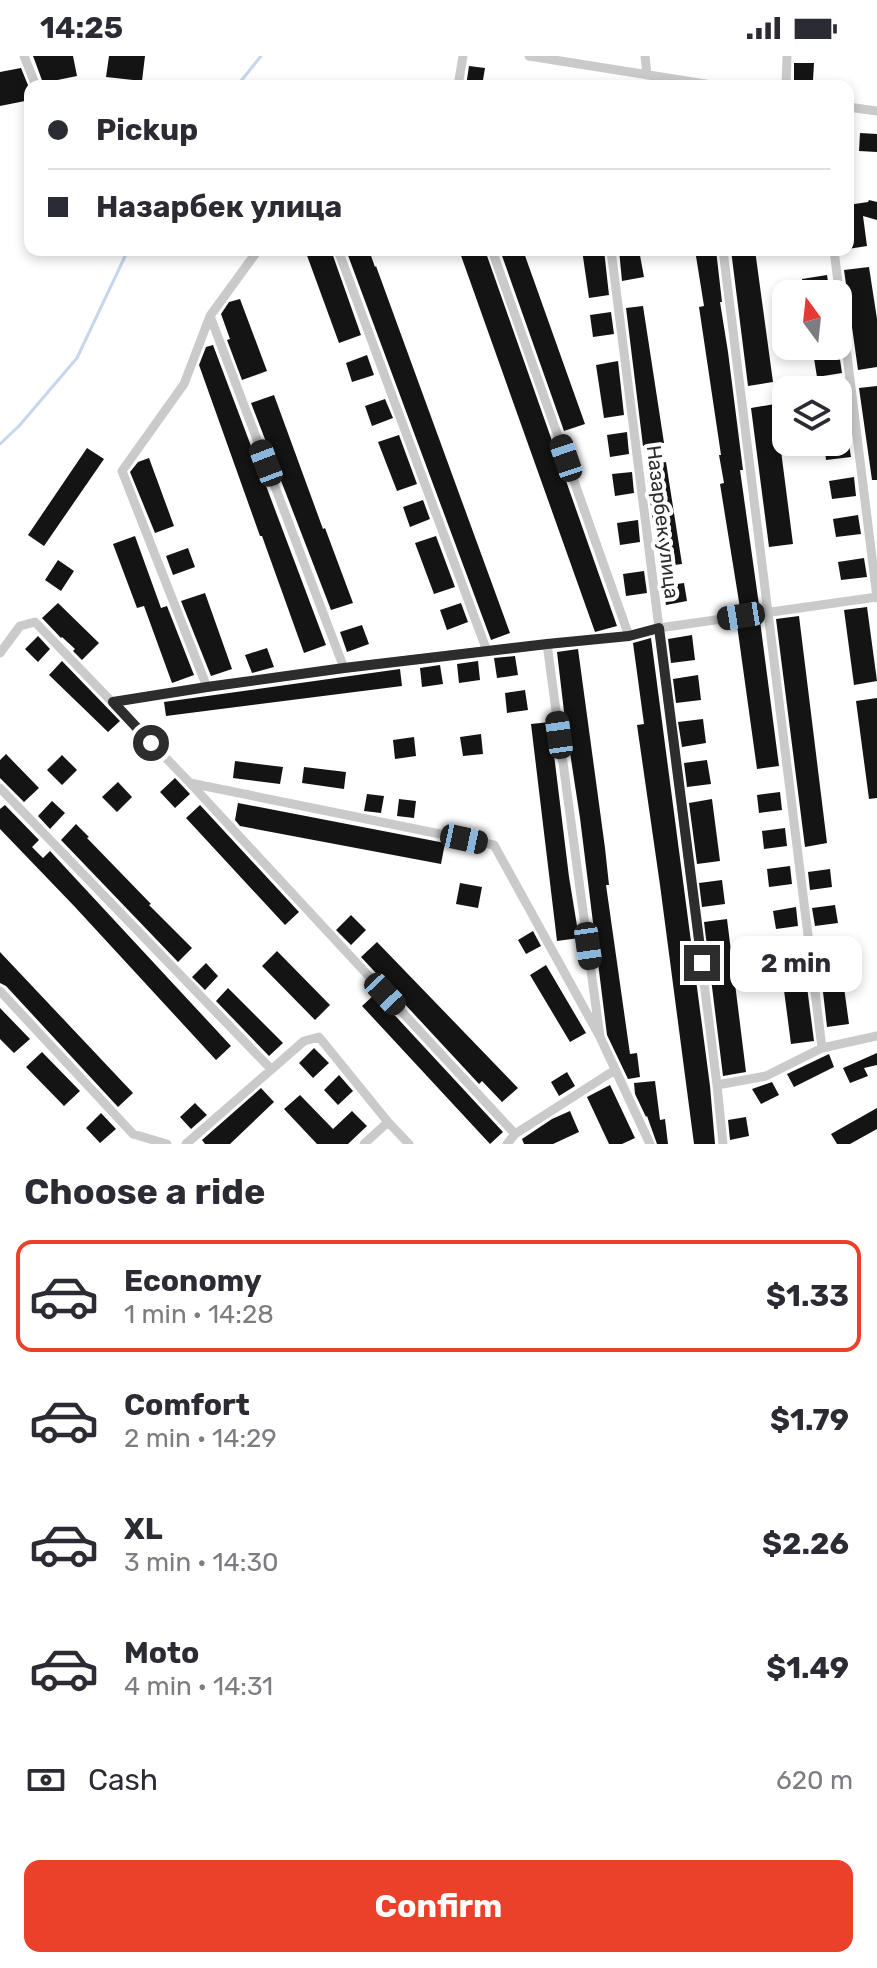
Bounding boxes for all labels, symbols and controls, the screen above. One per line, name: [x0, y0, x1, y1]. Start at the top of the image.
text: 14:25: [40, 10, 123, 46]
text: Pickup: [96, 112, 198, 148]
text: Назарбек улица: [96, 189, 342, 225]
north arrow: [772, 280, 852, 360]
map controls: [772, 280, 852, 456]
button: layers: [772, 376, 852, 456]
car: [547, 431, 585, 485]
car: [246, 436, 286, 490]
street label: Назарбек улица: [642, 444, 684, 600]
car: [715, 600, 767, 632]
car: [544, 710, 574, 760]
route start: [133, 725, 169, 761]
car: [438, 822, 490, 856]
car: [573, 921, 603, 971]
callout: 2 min: [730, 935, 862, 991]
route end: [684, 945, 720, 981]
text: 2 min: [761, 948, 831, 979]
car: [360, 968, 410, 1020]
text: Choose a ride: [24, 1170, 265, 1213]
icon: car: [28, 1260, 100, 1332]
text: Economy: [124, 1263, 262, 1299]
text: $1.33: [766, 1278, 849, 1314]
text: 1 min · 14:28: [124, 1299, 274, 1330]
icon: car: [28, 1384, 100, 1456]
text: Comfort: [124, 1387, 250, 1423]
text: $1.79: [770, 1402, 849, 1438]
text: 2 min · 14:29: [124, 1423, 277, 1454]
icon: car: [28, 1508, 100, 1580]
text: XL: [124, 1511, 163, 1547]
text: $2.26: [762, 1526, 849, 1562]
text: 3 min · 14:30: [124, 1547, 279, 1578]
icon: car: [28, 1632, 100, 1704]
text: Moto: [124, 1635, 199, 1671]
text: $1.49: [766, 1650, 849, 1686]
text: 4 min · 14:31: [124, 1671, 273, 1702]
icon: cash: [24, 1758, 68, 1802]
text: Cash: [88, 1762, 158, 1798]
text: 620 m: [776, 1765, 853, 1796]
button: Confirm: [24, 1860, 853, 1952]

